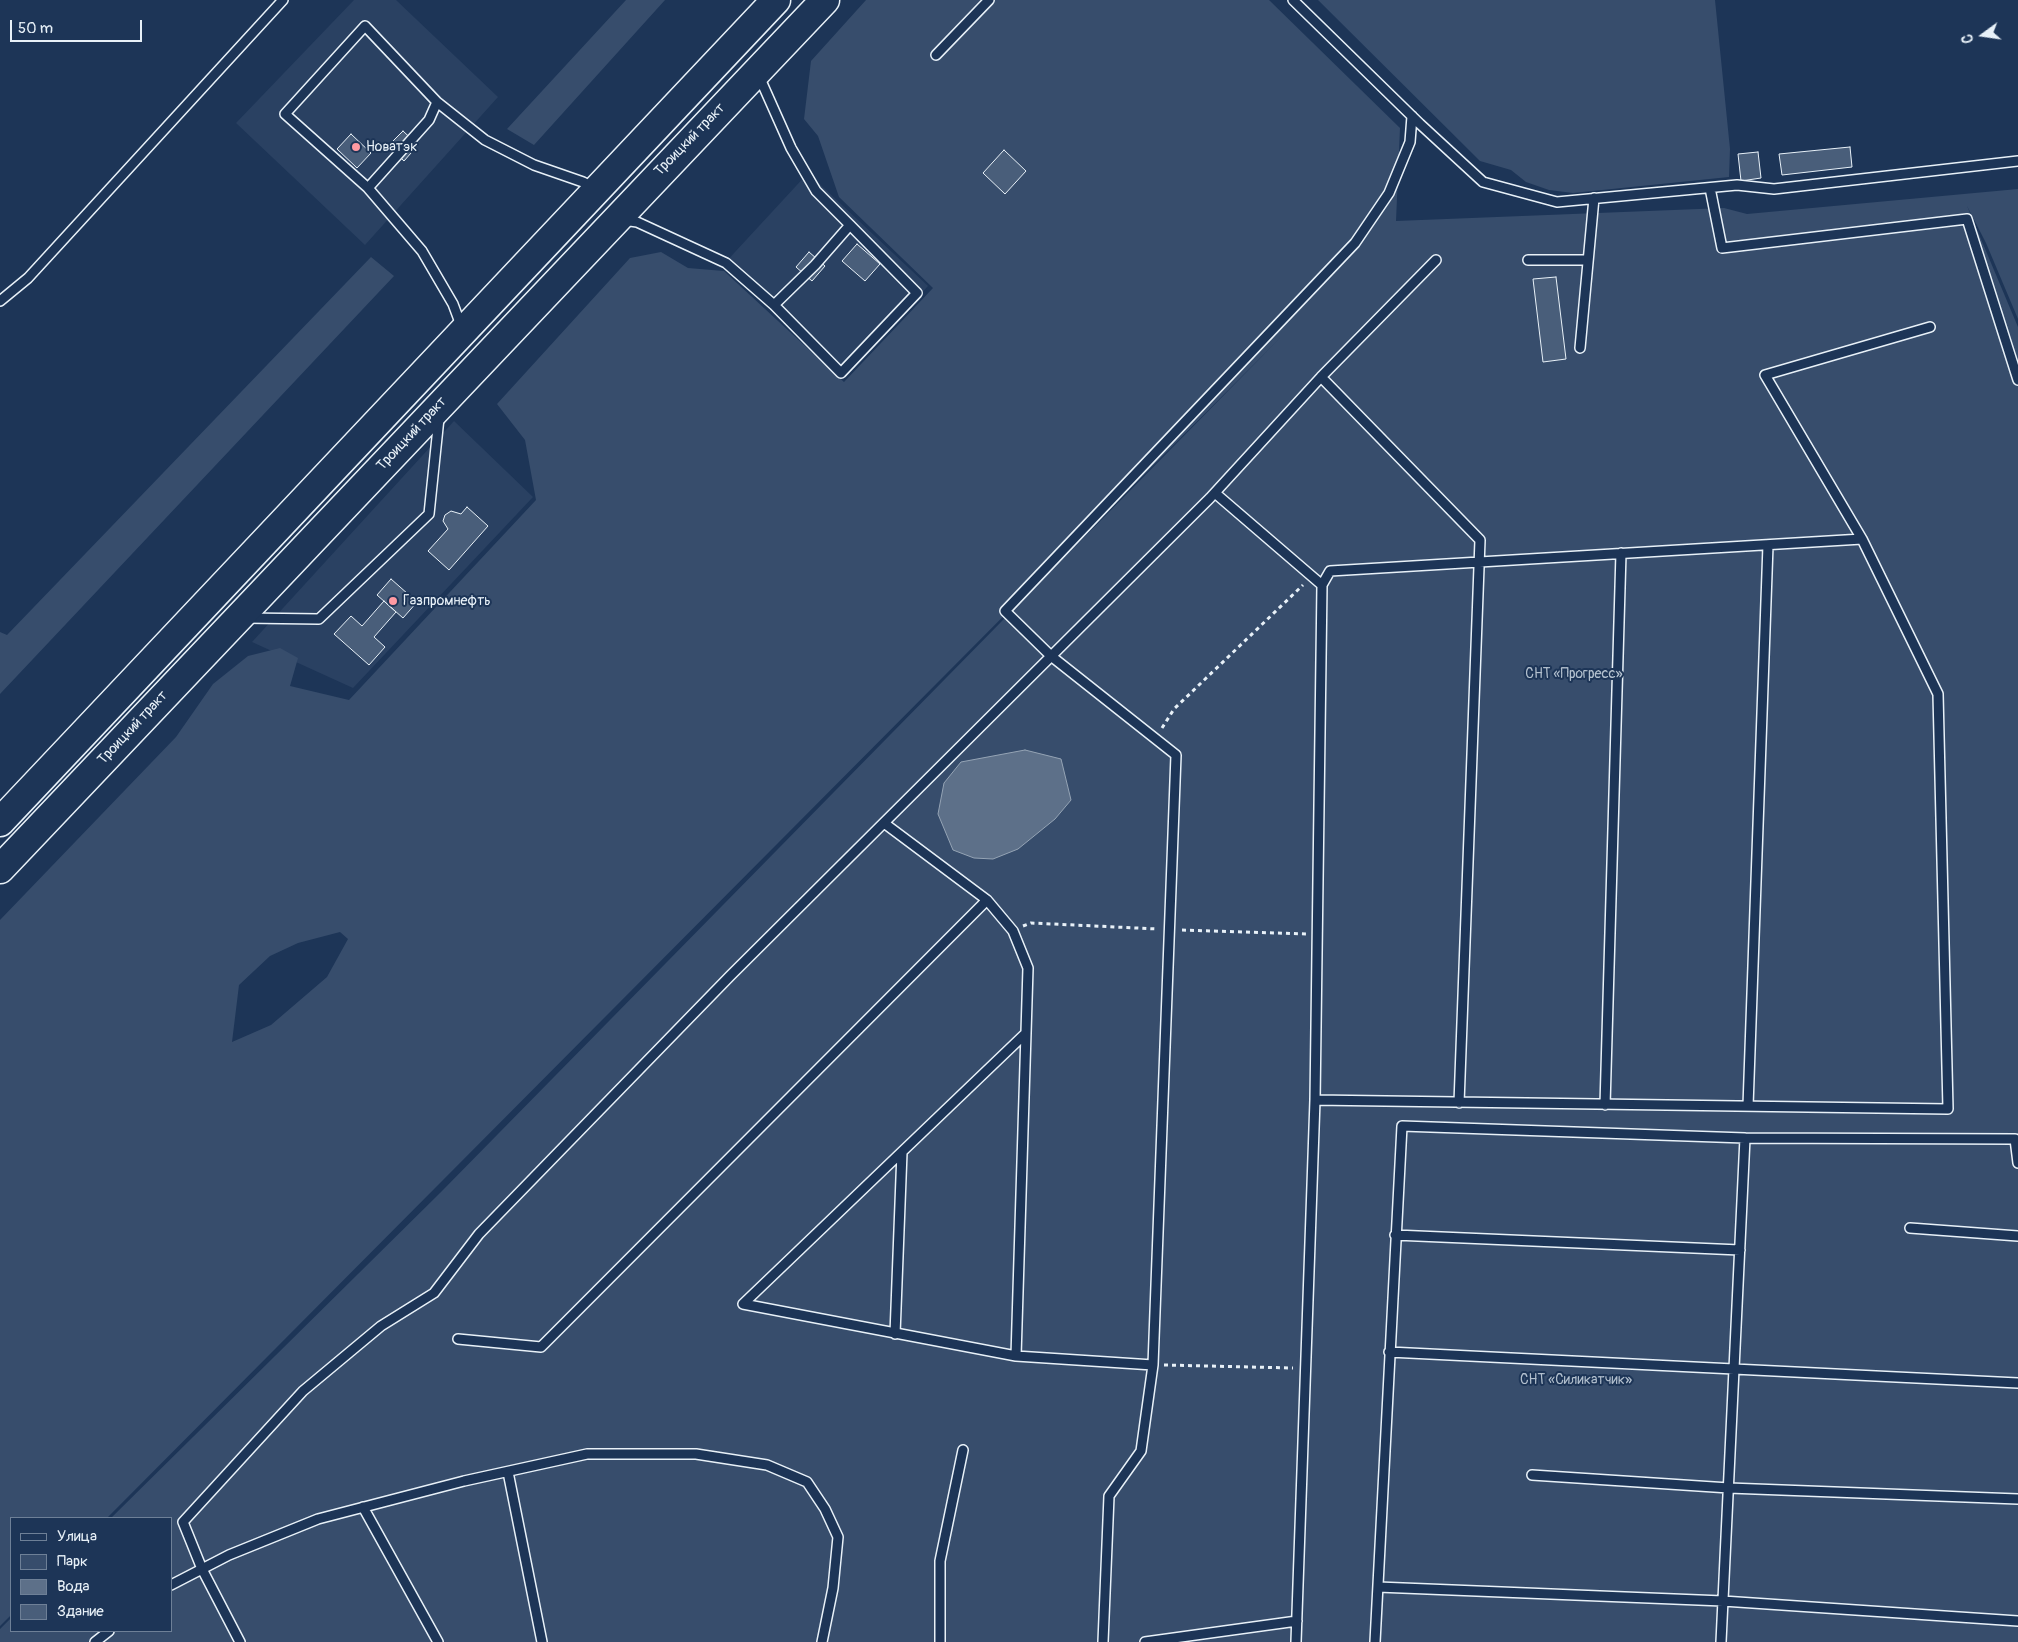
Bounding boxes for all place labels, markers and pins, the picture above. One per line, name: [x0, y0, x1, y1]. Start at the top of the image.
place label: Новатэк: [366, 139, 418, 155]
marker: Новатэк: [350, 141, 362, 153]
place label: Газпромнефть: [403, 593, 491, 609]
marker: Газпромнефть: [387, 595, 399, 607]

